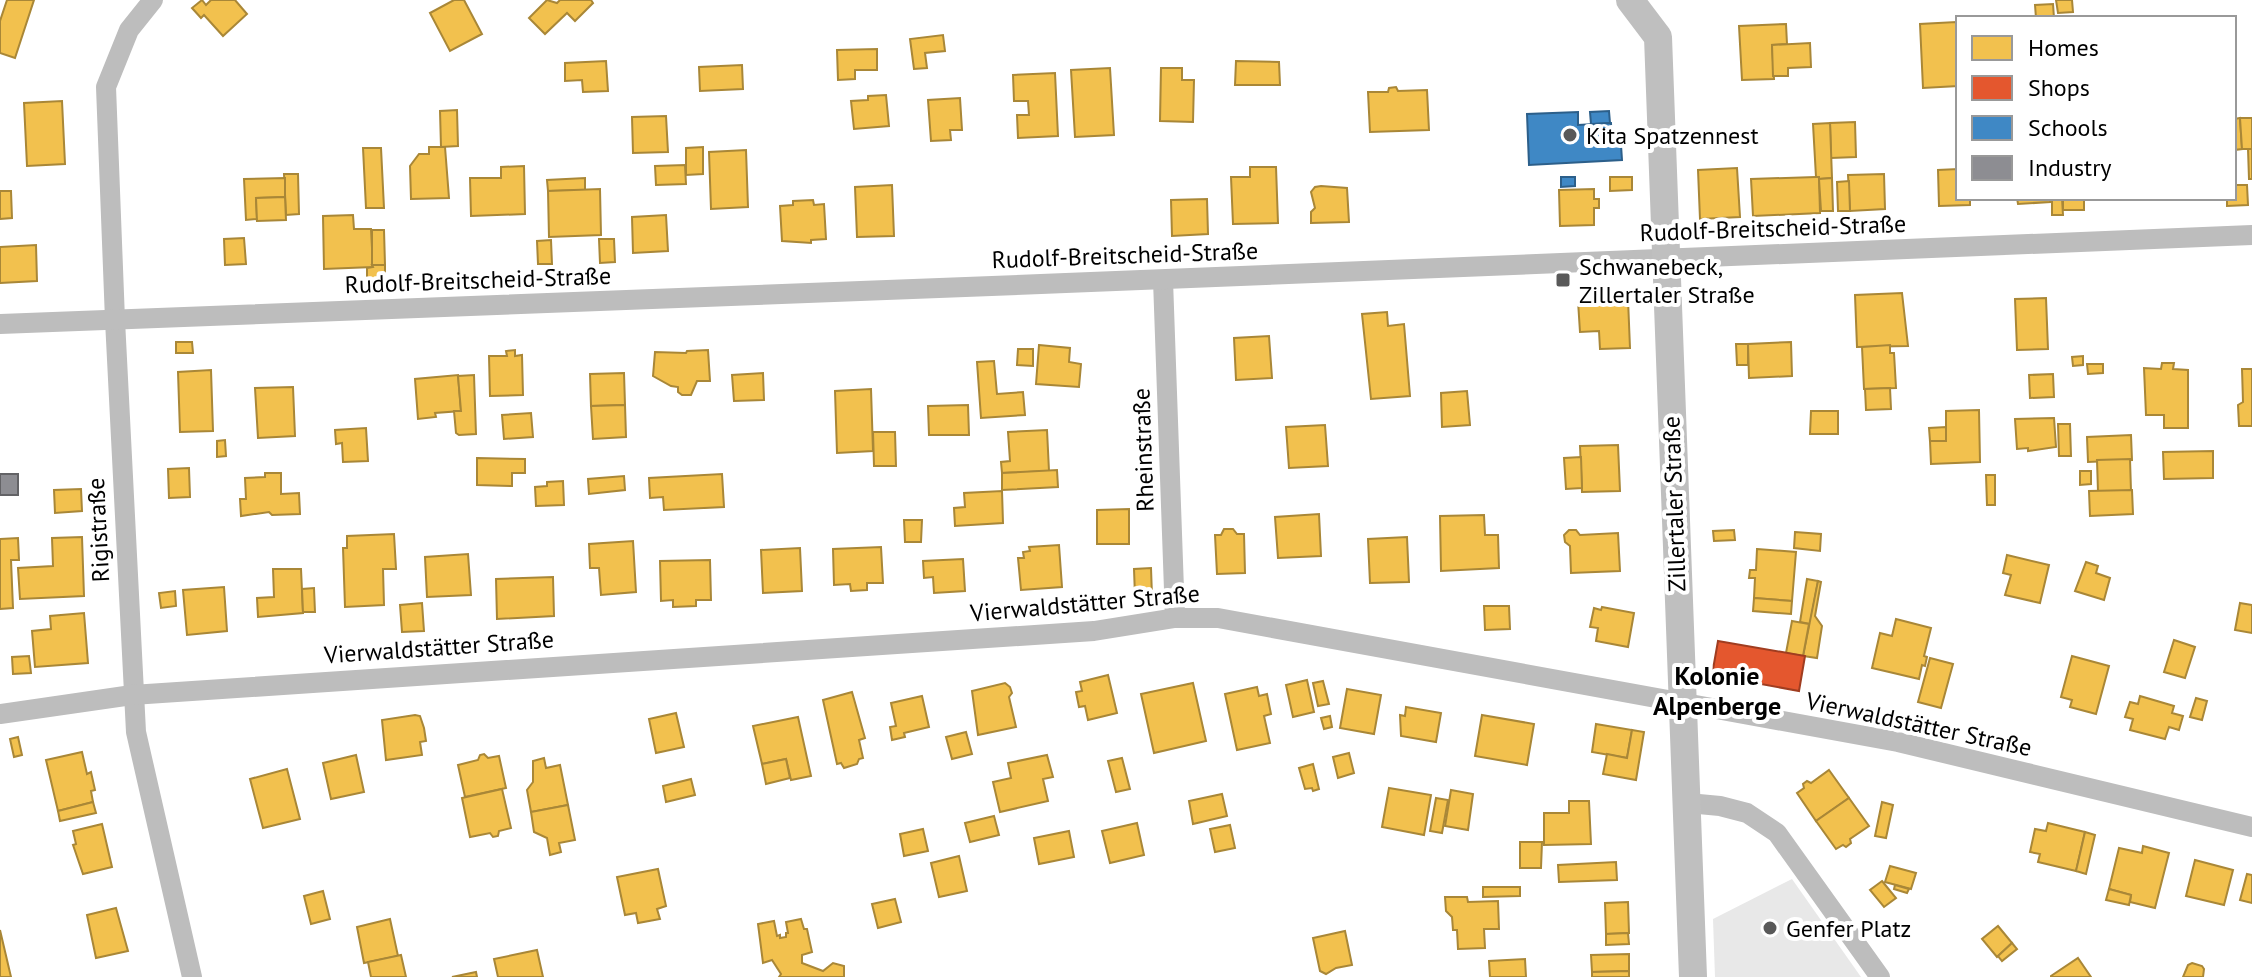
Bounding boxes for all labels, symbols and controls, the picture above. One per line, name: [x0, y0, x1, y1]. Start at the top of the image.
legend: [1956, 16, 2236, 200]
text: Homes: [2028, 32, 2099, 63]
text: Shops: [2028, 72, 2090, 103]
text: Schools: [2028, 112, 2108, 143]
place label: Kita Spatzennest: [1586, 120, 1759, 151]
marker: Kita Spatzennest: [1561, 126, 1579, 144]
text: Industry: [2028, 152, 2112, 183]
street label: Rudolf-Breitscheid-Straße: [1639, 208, 1907, 248]
street label: Rudolf-Breitscheid-Straße: [991, 235, 1259, 275]
place label: Schwanebeck, Zillertaler Straße: [1579, 251, 1755, 310]
street label: Rudolf-Breitscheid-Straße: [344, 260, 612, 300]
marker: Schwanebeck, Zillertaler Straße: [1554, 271, 1572, 289]
street label: Rheinstraße: [1125, 388, 1161, 512]
street label: Zillertaler Straße: [1655, 416, 1693, 592]
street label: Rigistraße: [80, 477, 116, 583]
street label: Vierwaldstätter Straße: [968, 578, 1201, 629]
street label: Vierwaldstätter Straße: [322, 624, 555, 671]
district label: Kolonie Alpenberge: [1653, 659, 1781, 722]
street label: Vierwaldstätter Straße: [1802, 685, 2035, 763]
place label: Genfer Platz: [1786, 913, 1911, 944]
marker: Genfer Platz: [1761, 919, 1779, 937]

